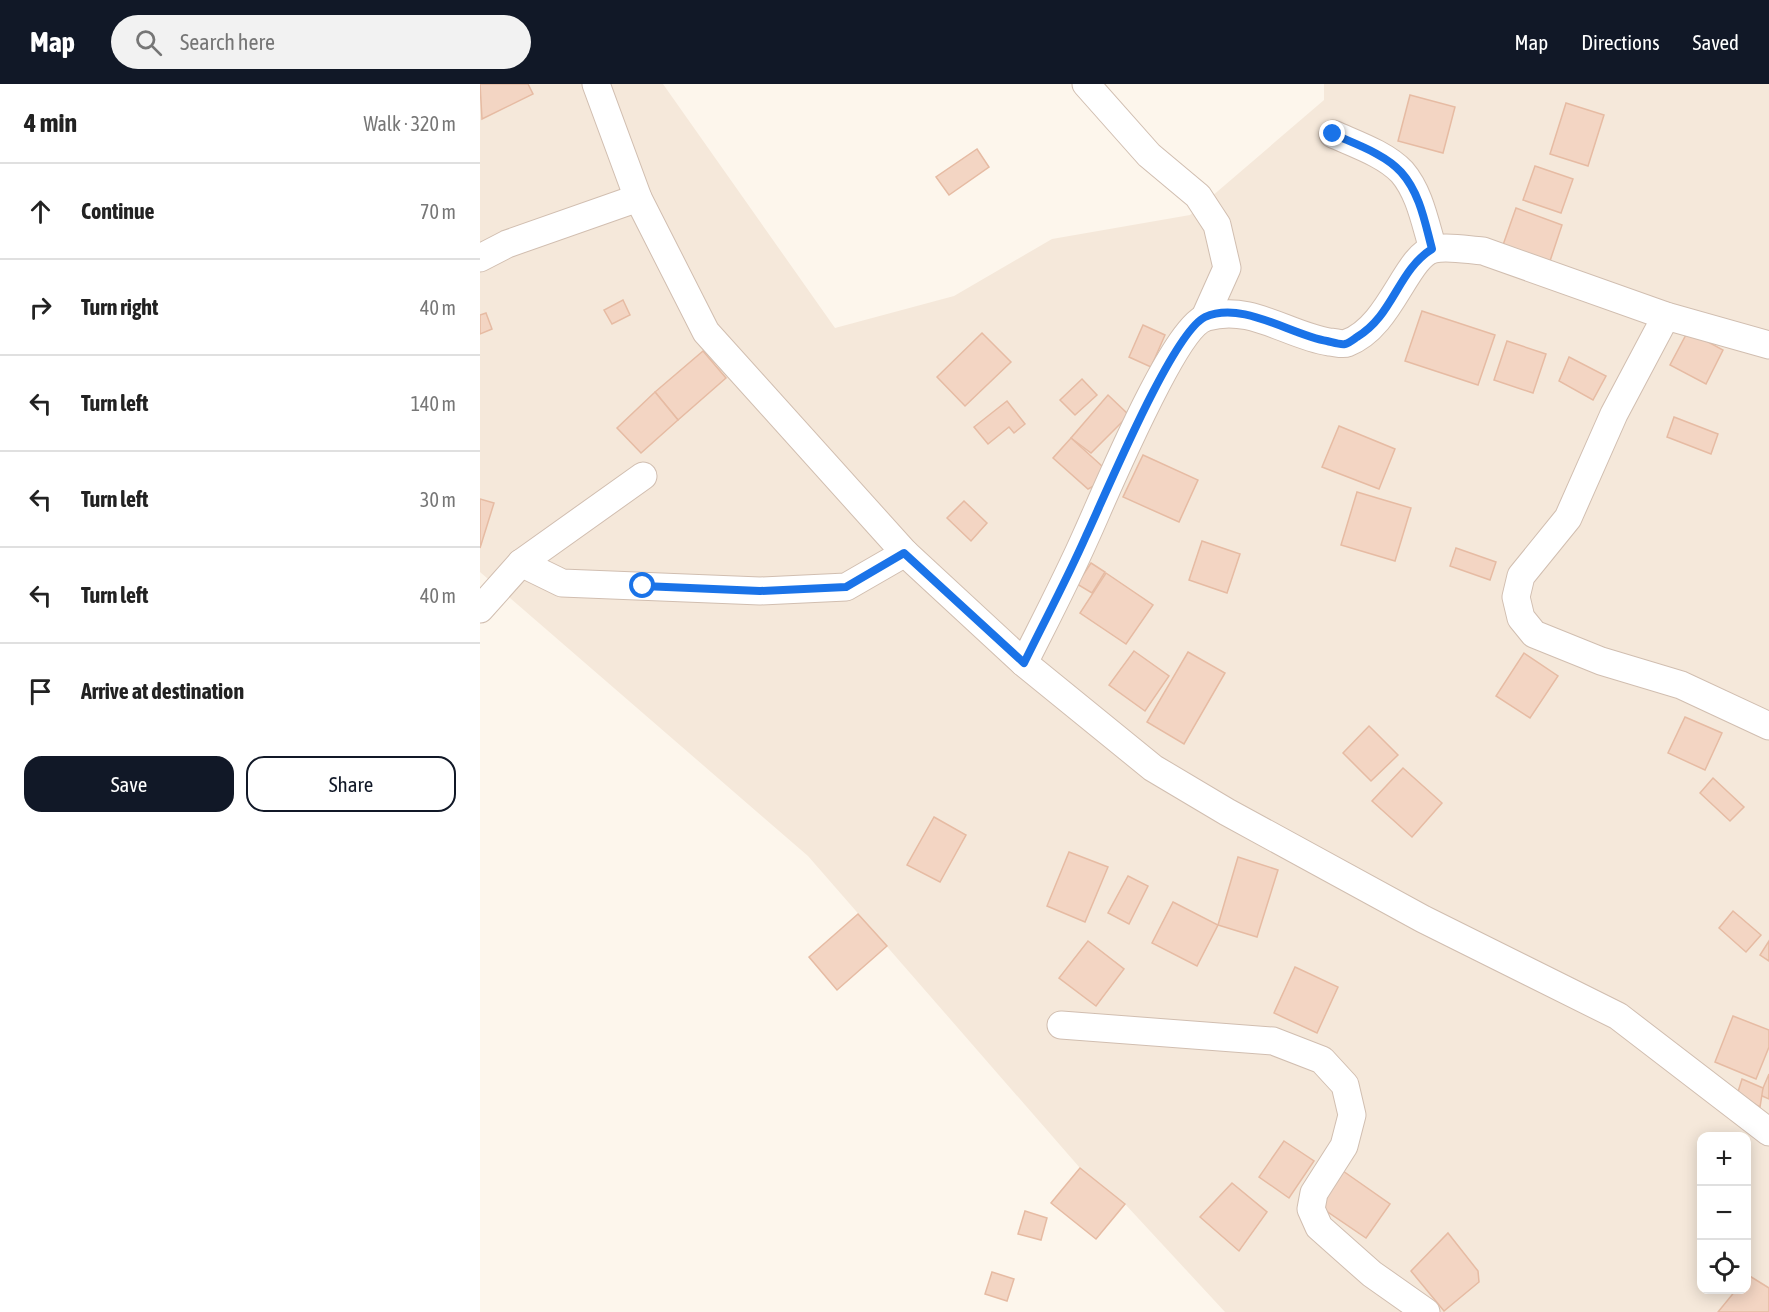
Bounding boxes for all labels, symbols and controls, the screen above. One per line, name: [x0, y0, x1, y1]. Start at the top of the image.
search box: [111, 15, 531, 69]
text: Map: [30, 26, 75, 58]
icon: search: [132, 26, 165, 59]
text: Search here: [180, 29, 275, 55]
text: Map: [1514, 30, 1548, 54]
text: Directions: [1581, 30, 1660, 54]
text: Saved: [1693, 30, 1739, 54]
text: 4 min: [24, 108, 77, 138]
text: Walk · 320 m: [364, 112, 456, 135]
route end: [1319, 120, 1345, 146]
icon: ahead: [24, 195, 57, 228]
text: Continue: [81, 198, 155, 224]
text: 70 m: [420, 200, 456, 223]
icon: right: [24, 291, 57, 324]
text: Turn right: [81, 294, 158, 320]
text: 40 m: [420, 296, 456, 319]
icon: left: [24, 387, 57, 420]
text: Turn left: [81, 390, 148, 416]
text: 140 m: [411, 392, 456, 415]
icon: left: [24, 483, 57, 516]
text: Turn left: [81, 486, 148, 512]
text: 30 m: [420, 488, 456, 511]
route start: [629, 572, 655, 598]
icon: left: [24, 579, 57, 612]
text: Turn left: [81, 582, 148, 608]
text: 40 m: [420, 584, 456, 607]
icon: arrive: [24, 675, 57, 708]
text: Arrive at destination: [81, 678, 244, 704]
button: Save: [24, 756, 234, 812]
button: Share: [246, 756, 456, 812]
map controls: [1697, 1132, 1751, 1294]
button: +: [1697, 1132, 1751, 1186]
button: −: [1697, 1186, 1751, 1240]
button: locate: [1697, 1240, 1751, 1294]

